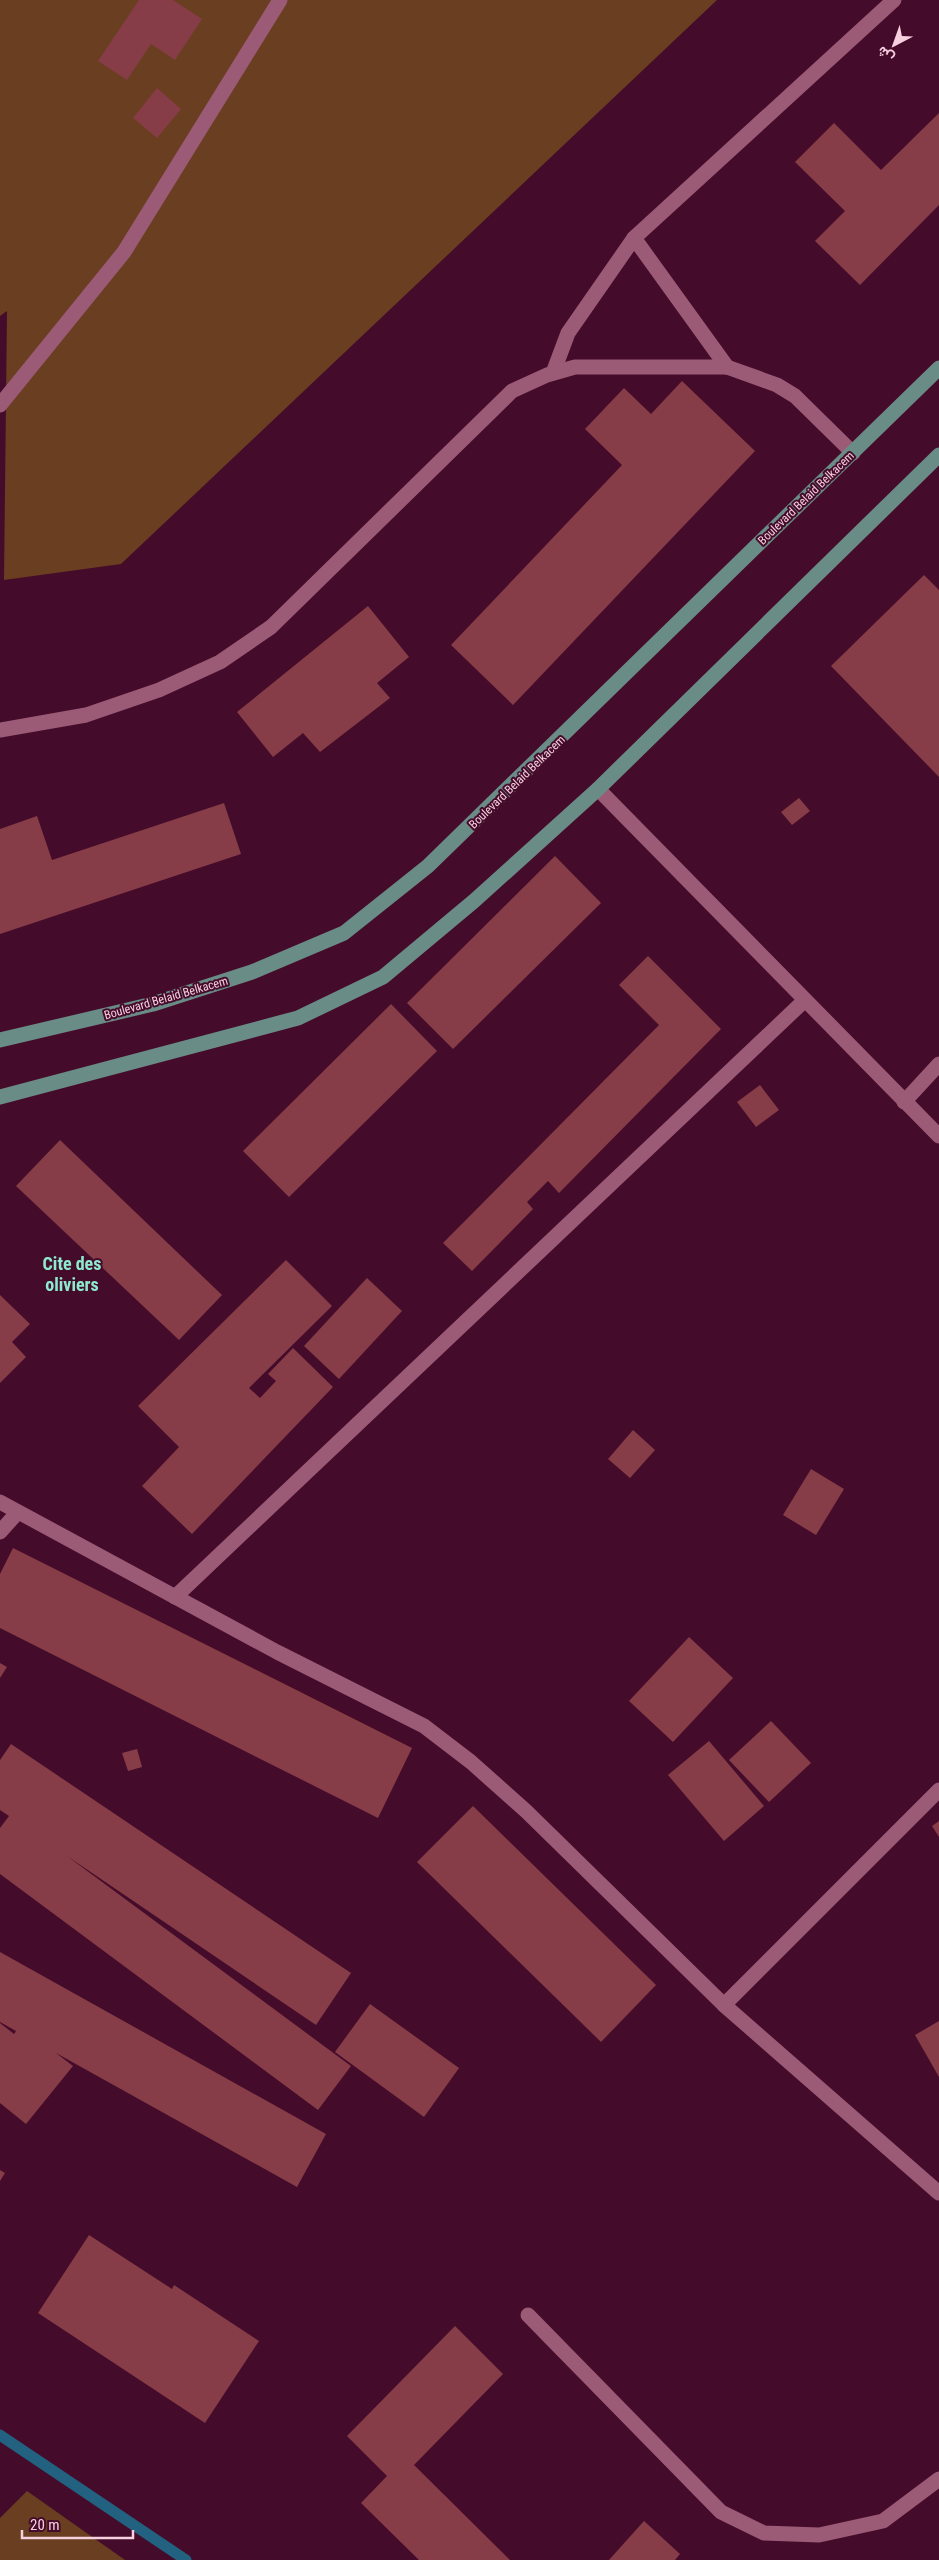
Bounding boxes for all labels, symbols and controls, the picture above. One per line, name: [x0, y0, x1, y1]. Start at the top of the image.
north arrow: [869, 20, 919, 70]
text: ش: [874, 42, 898, 66]
street label: Boulevard Belaid Belkacem: [755, 448, 857, 548]
street label: Boulevard Belaid Belkacem: [466, 732, 568, 832]
street label: Boulevard Belaid Belkacem: [102, 974, 230, 1022]
district label: Cite des oliviers: [43, 1253, 101, 1295]
scale bar: [22, 2508, 134, 2540]
text: 20 m: [30, 2516, 60, 2534]

